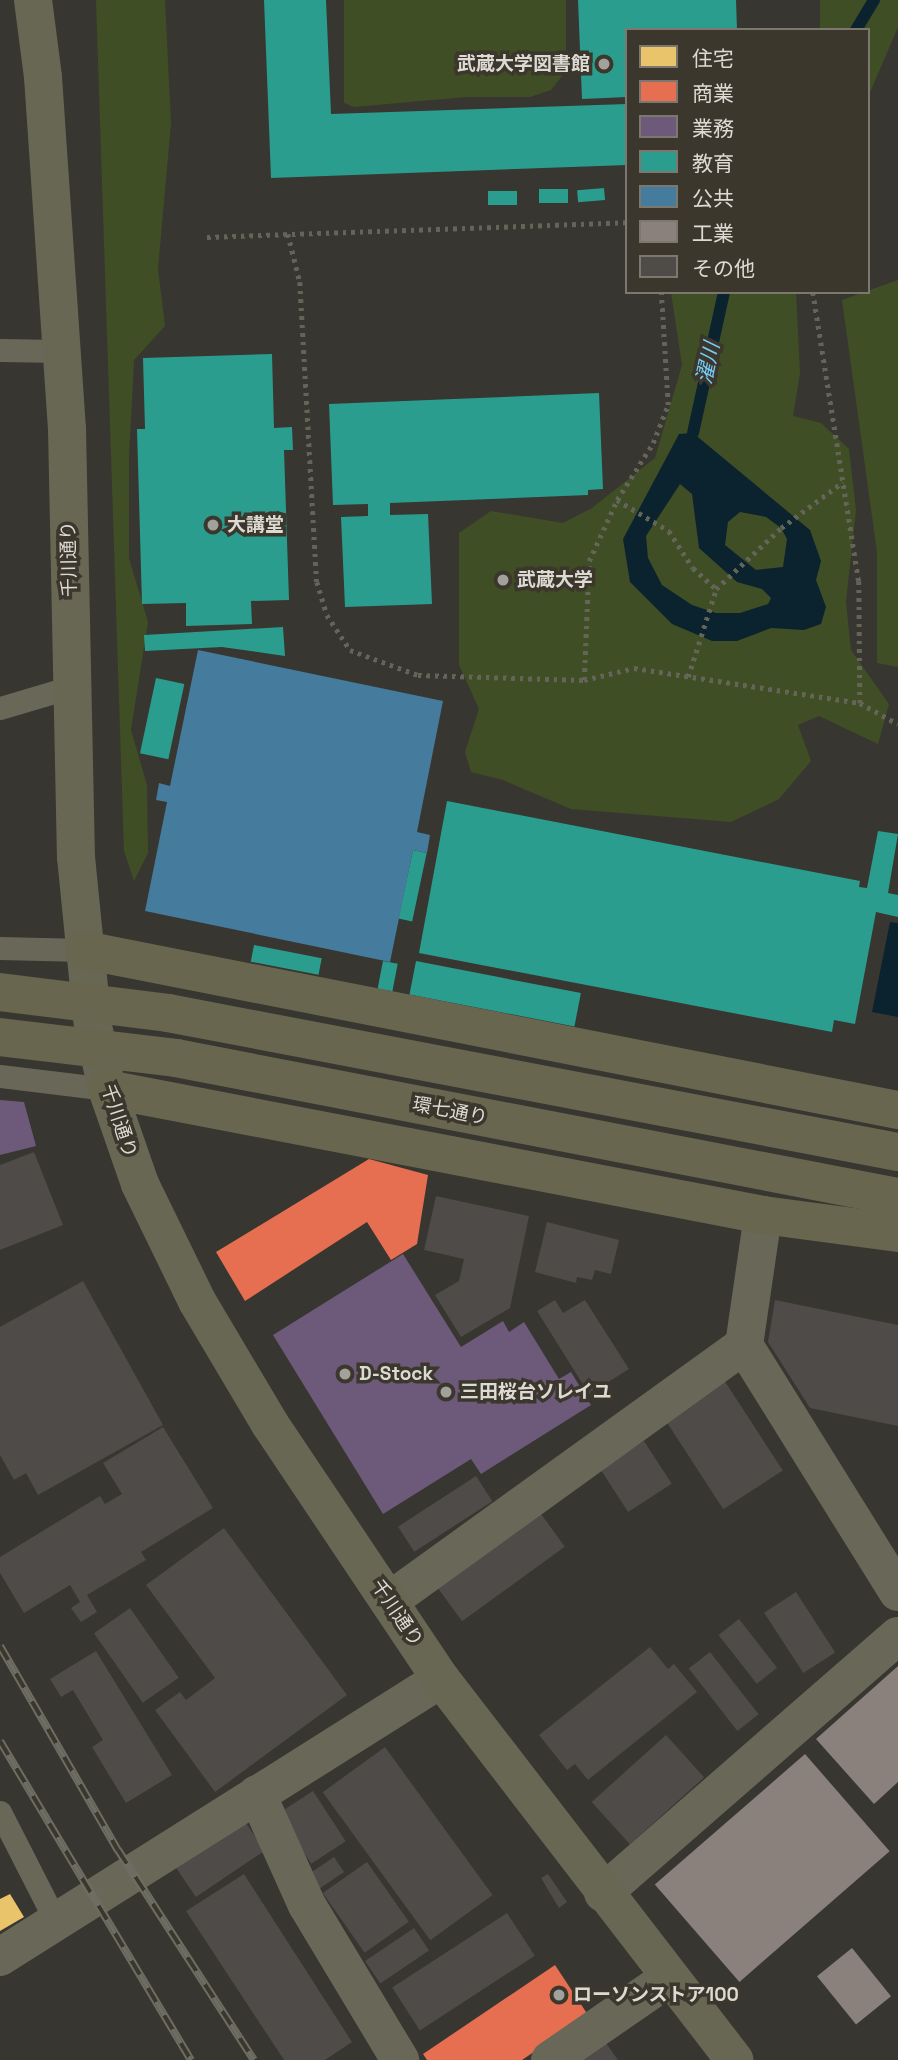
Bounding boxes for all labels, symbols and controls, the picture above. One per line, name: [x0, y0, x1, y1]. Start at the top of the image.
legend: [625, 28, 870, 294]
text: 住宅: [692, 45, 734, 72]
place label: 武蔵大学図書館: [457, 53, 590, 75]
marker: 武蔵大学図書館: [596, 56, 612, 72]
text: 商業: [692, 80, 734, 107]
text: 業務: [692, 115, 734, 142]
text: 教育: [692, 150, 734, 177]
text: 公共: [692, 185, 734, 212]
text: 工業: [692, 220, 734, 247]
text: その他: [692, 255, 755, 282]
water label: 濯川: [691, 340, 725, 386]
place label: 大講堂: [227, 514, 284, 536]
marker: 大講堂: [205, 517, 221, 533]
street label: 千川通り: [57, 521, 81, 597]
place label: 武蔵大学: [517, 569, 593, 591]
marker: 武蔵大学: [495, 572, 511, 588]
street label: 千川通り: [96, 1081, 142, 1161]
street label: 環七通り: [411, 1093, 489, 1129]
place label: D-Stock: [359, 1363, 433, 1385]
marker: D-Stock: [337, 1366, 353, 1382]
place label: 三田桜台ソレイユ: [460, 1381, 612, 1403]
marker: 三田桜台ソレイユ: [438, 1384, 454, 1400]
street label: 千川通り: [366, 1575, 428, 1651]
place label: ローソンストア100: [573, 1984, 739, 2006]
marker: ローソンストア100: [551, 1987, 567, 2003]

